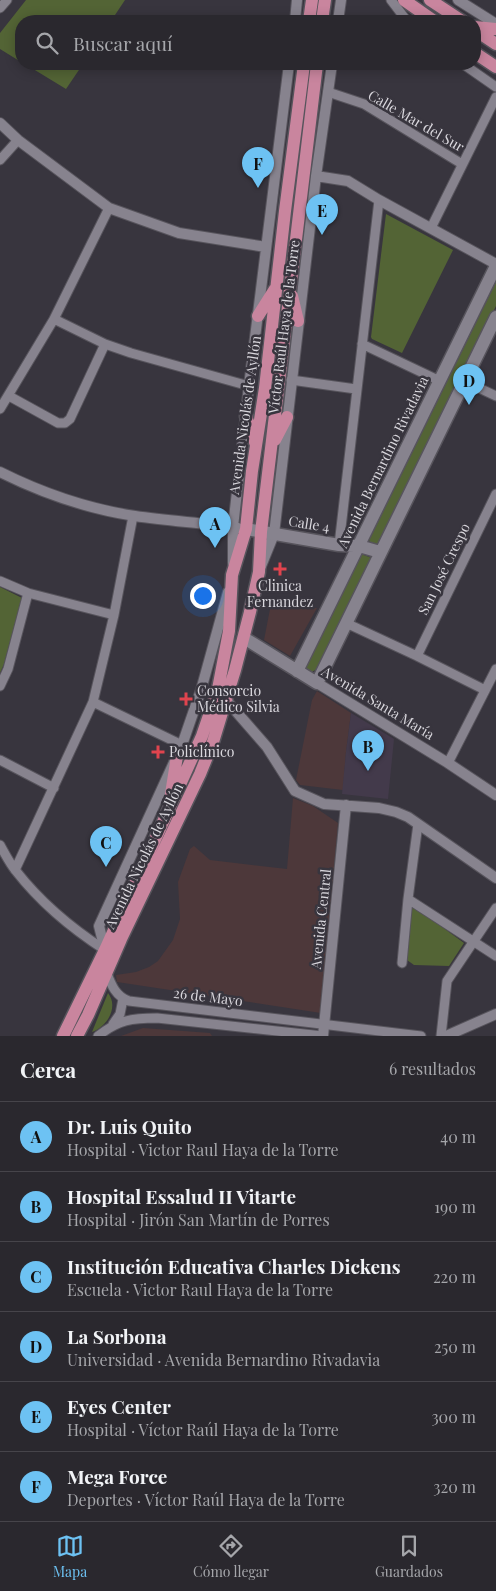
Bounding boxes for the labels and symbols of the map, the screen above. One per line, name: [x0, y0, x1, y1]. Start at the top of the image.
street label: Calle Mar del Sur: [365, 85, 469, 156]
pin: F: [242, 147, 274, 188]
pin: E: [306, 194, 338, 235]
street label: Víctor Raúl Haya de la Torre: [263, 239, 304, 416]
street label: Avenida Nicolás de Ayllón: [224, 334, 265, 496]
pin: D: [453, 364, 485, 405]
street label: Avenida Bernardino Rivadavia: [332, 373, 432, 552]
pin: A: [199, 507, 231, 548]
street label: Calle 4: [287, 511, 331, 536]
street label: San José Crespo: [413, 519, 474, 618]
marker: Clinica Fernandez: [273, 562, 287, 576]
place label: Clinica Fernandez: [247, 576, 314, 611]
your location: [190, 583, 216, 609]
street label: Avenida Santa María: [318, 661, 438, 744]
place label: Consorcio Médico Silvia: [197, 681, 280, 716]
marker: Consorcio Médico Silvia: [179, 692, 193, 706]
pin: B: [352, 730, 384, 771]
place label: Policlínico: [169, 742, 235, 761]
marker: Policlínico: [151, 745, 165, 759]
street label: Avenida Nicolás de Ayllón: [99, 779, 187, 933]
pin: C: [90, 826, 122, 867]
street label: Avenida Central: [306, 868, 335, 971]
street label: 26 de Mayo: [172, 983, 244, 1010]

